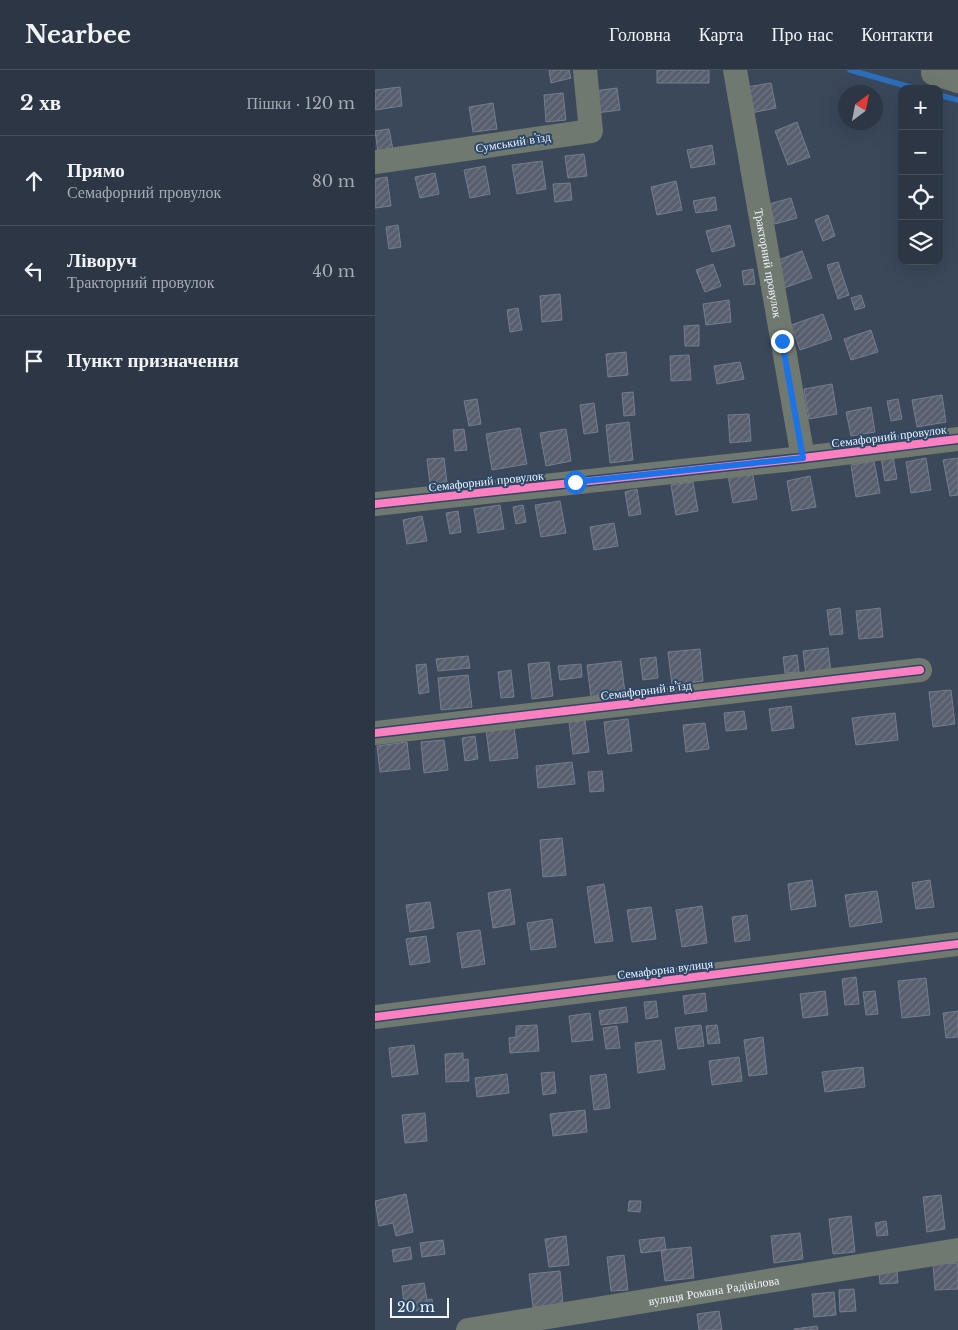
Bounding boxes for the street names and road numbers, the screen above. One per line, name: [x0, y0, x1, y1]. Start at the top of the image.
street label: Сумський вʼїзд: [474, 129, 552, 155]
street label: Тракторний провулок: [752, 207, 786, 319]
street label: Семафорний провулок: [831, 421, 948, 450]
street label: Семафорний провулок: [428, 467, 545, 495]
street label: Семафорний в’їзд: [600, 677, 692, 703]
street label: Семафорна вулиця: [616, 956, 714, 982]
street label: вулиця Романа Радівілова: [647, 1272, 781, 1308]

